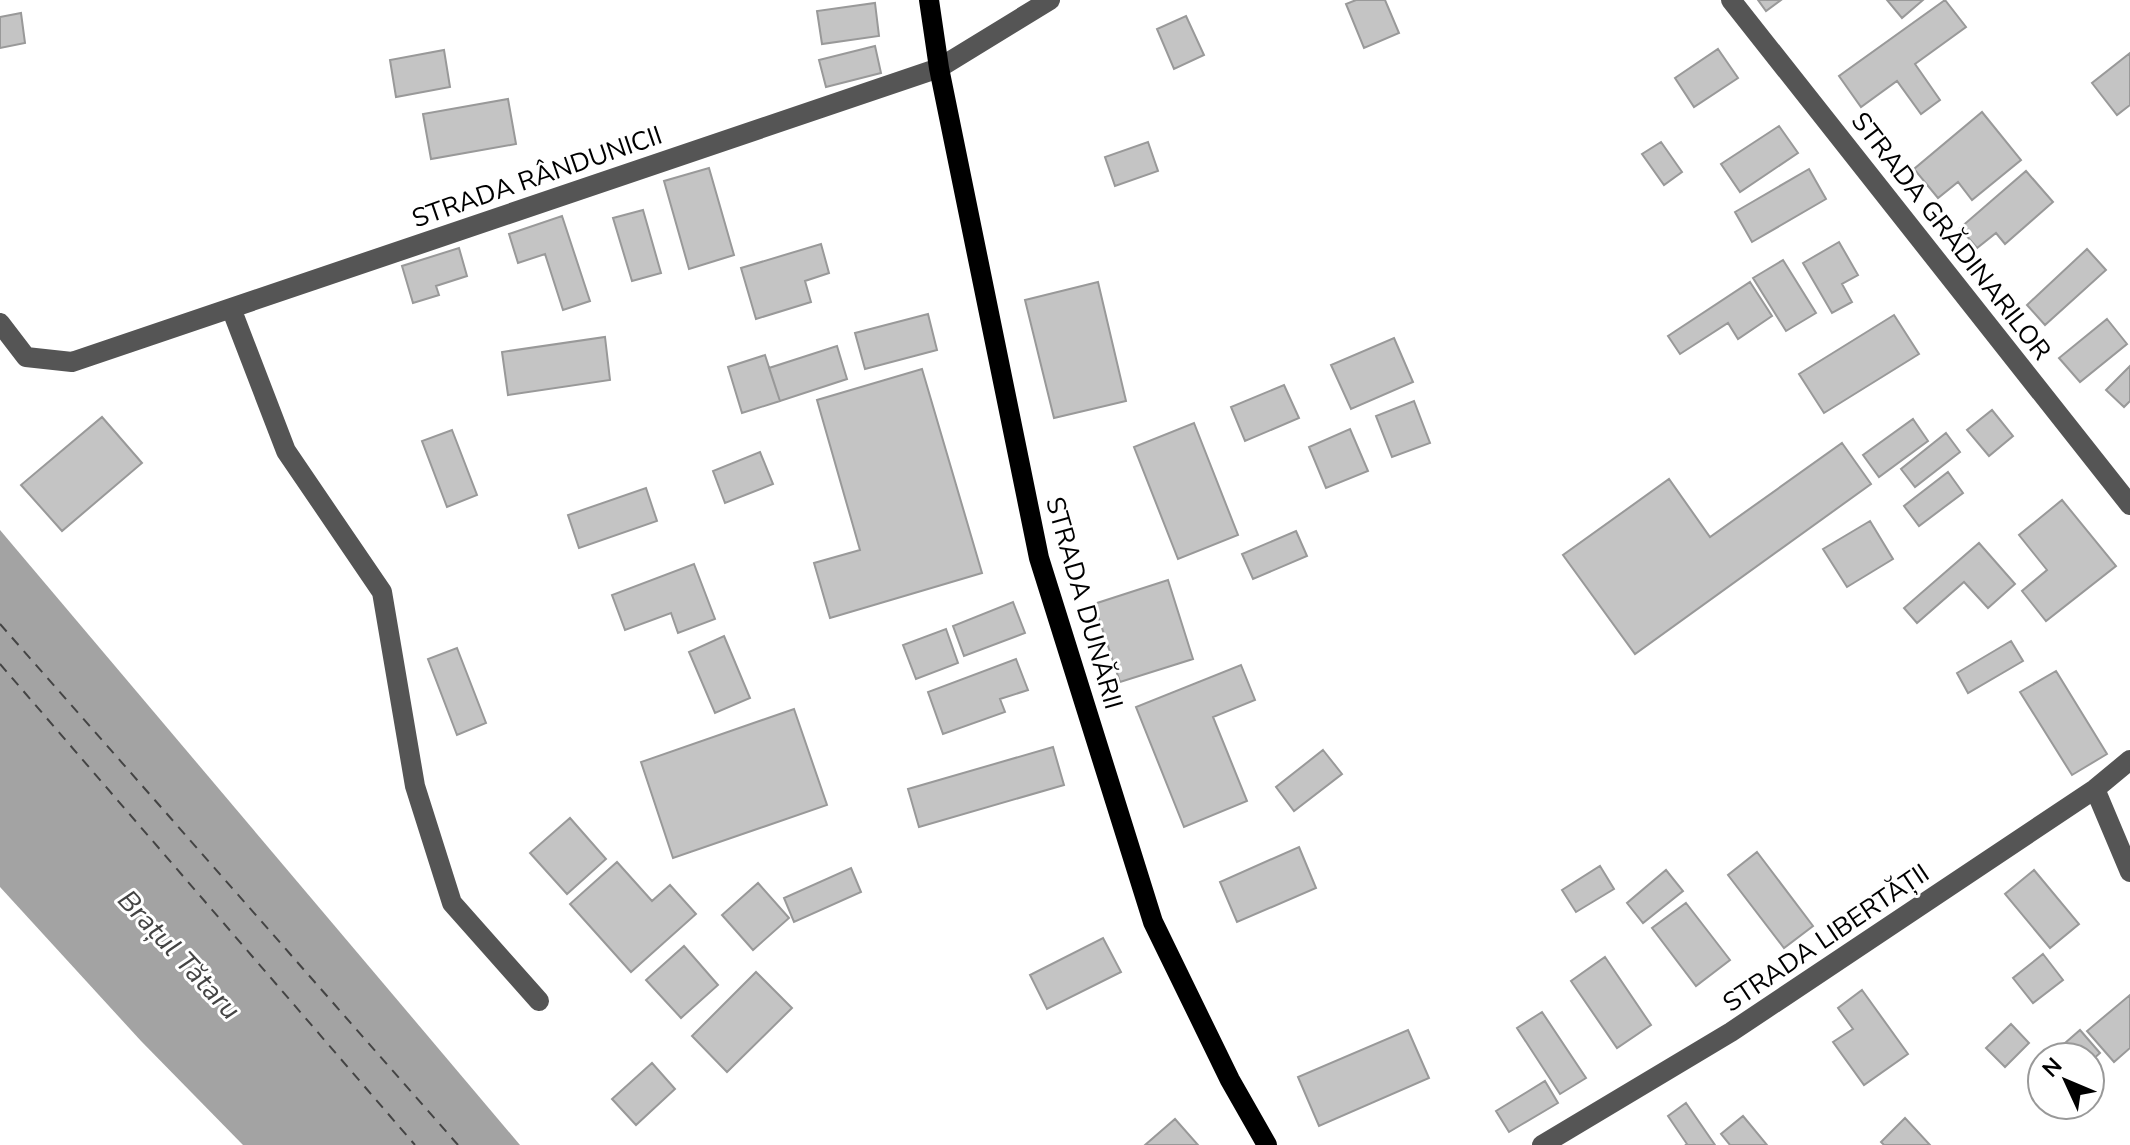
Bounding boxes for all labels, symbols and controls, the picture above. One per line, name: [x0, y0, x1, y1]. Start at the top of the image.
street label: STRADA GRĂDINARILOR: [1843, 105, 2059, 367]
street label: STRADA RÂNDUNICII: [407, 118, 667, 236]
street label: STRADA DUNĂRII: [1037, 493, 1131, 713]
street label: STRADA LIBERTĂȚII: [1716, 856, 1936, 1020]
water label: Brațul Tătaru: [109, 882, 249, 1028]
north arrow: [2026, 1041, 2106, 1121]
text: N: [2036, 1051, 2069, 1084]

